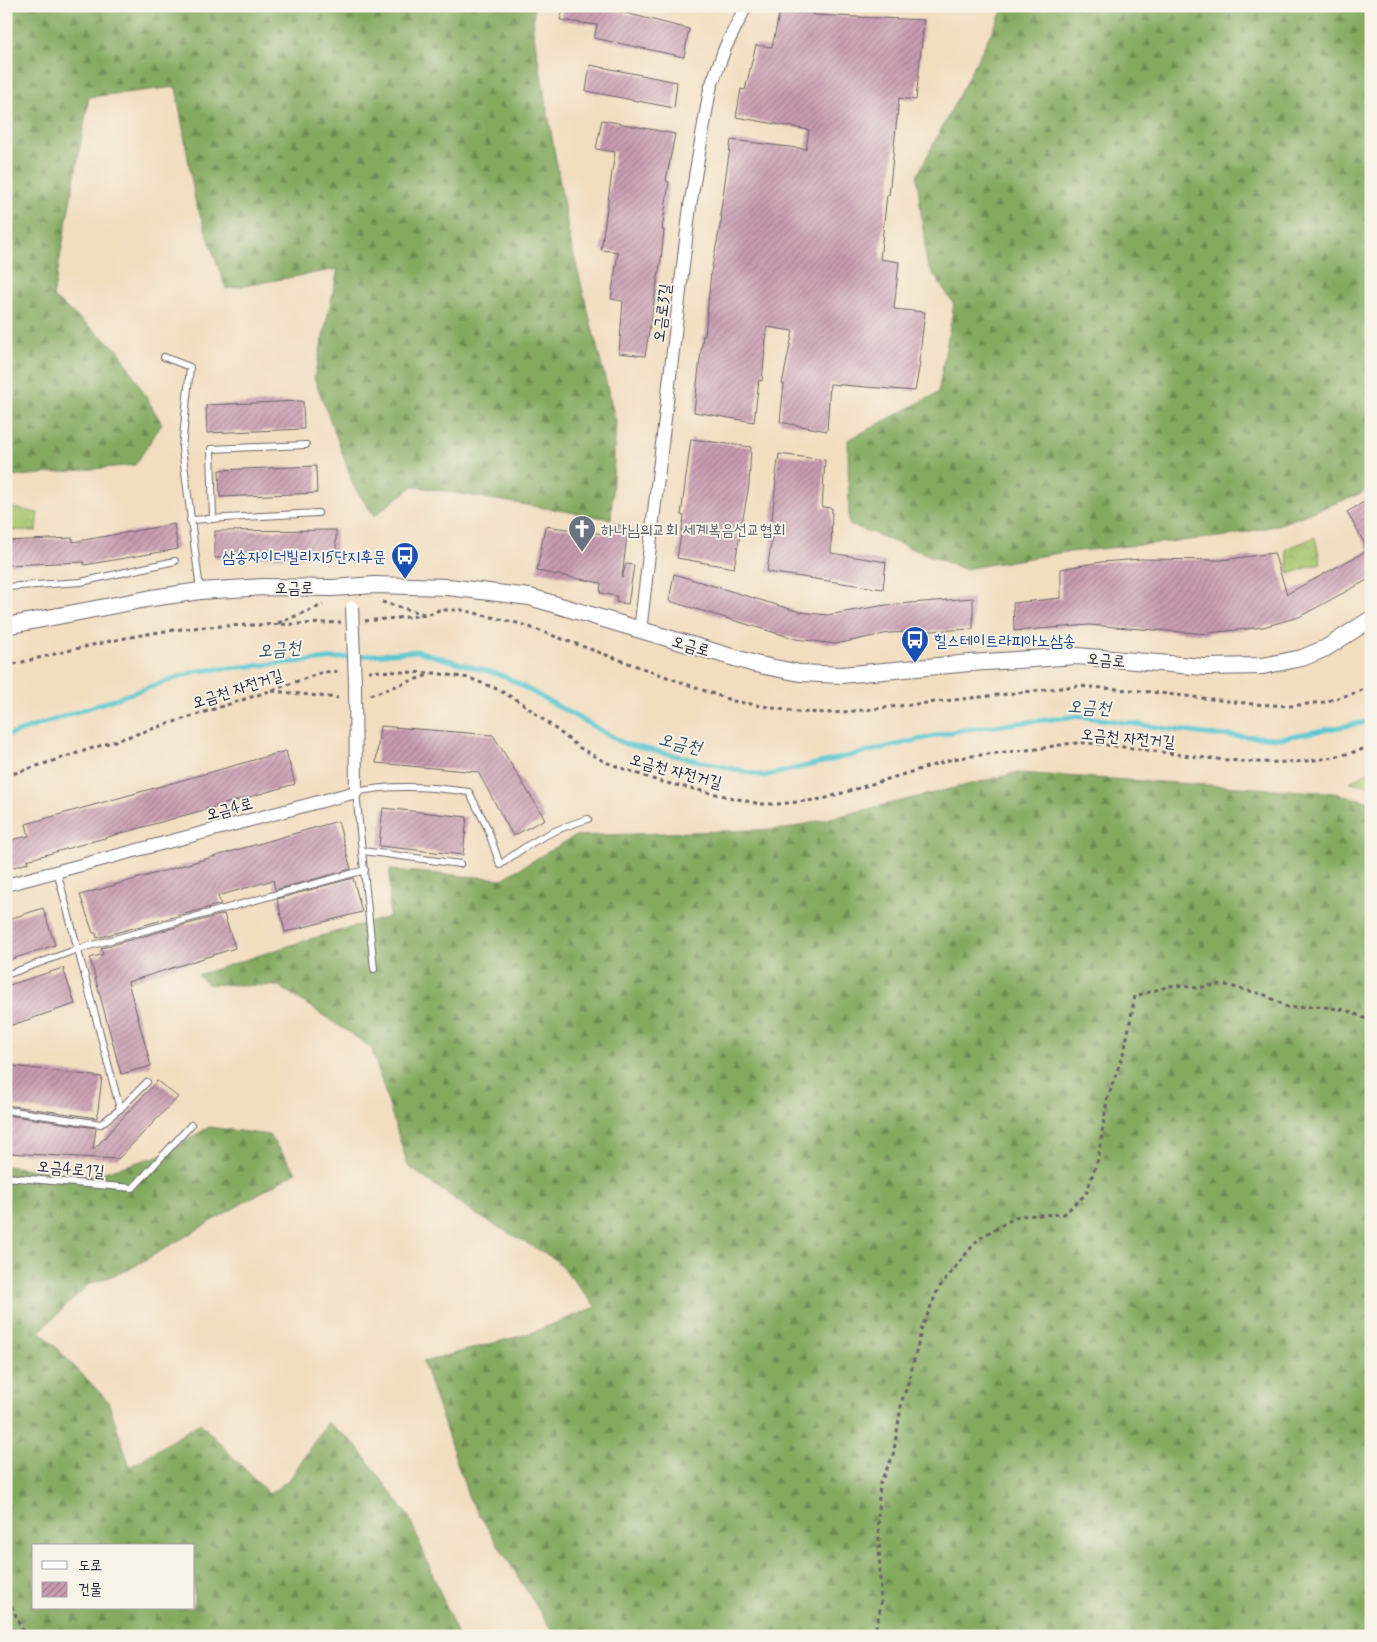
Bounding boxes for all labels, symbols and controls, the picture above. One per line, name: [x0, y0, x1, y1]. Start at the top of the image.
street label: 오금로3길: [648, 283, 677, 344]
church icon: 하나님의교회 세계복음선교협회: [567, 514, 597, 553]
place label: 하나님의교회 세계복음선교협회: [601, 520, 786, 541]
bus stop icon: 삼송자이더빌리지5단지후문: [390, 541, 420, 580]
place label: 삼송자이더빌리지5단지후문: [222, 547, 386, 568]
street label: 오금로: [275, 578, 313, 599]
bus stop icon: 힐스테이트라피아노삼송: [900, 625, 930, 664]
street label: 오금로: [669, 631, 712, 662]
place label: 힐스테이트라피아노삼송: [934, 631, 1076, 652]
water label: 오금천: [256, 636, 303, 664]
street label: 오금로: [1086, 648, 1126, 673]
street label: 오금천 자전거길: [189, 665, 286, 714]
water label: 오금천: [1067, 695, 1113, 721]
street label: 오금천 자전거길: [1080, 724, 1176, 753]
water label: 오금천: [656, 727, 705, 761]
street label: 오금천 자전거길: [627, 749, 724, 794]
street label: 오금4로: [204, 793, 255, 826]
street label: 오금4로1길: [36, 1156, 106, 1183]
legend: [32, 1544, 195, 1610]
text: 도로: [78, 1556, 102, 1576]
text: 건물: [78, 1580, 102, 1600]

